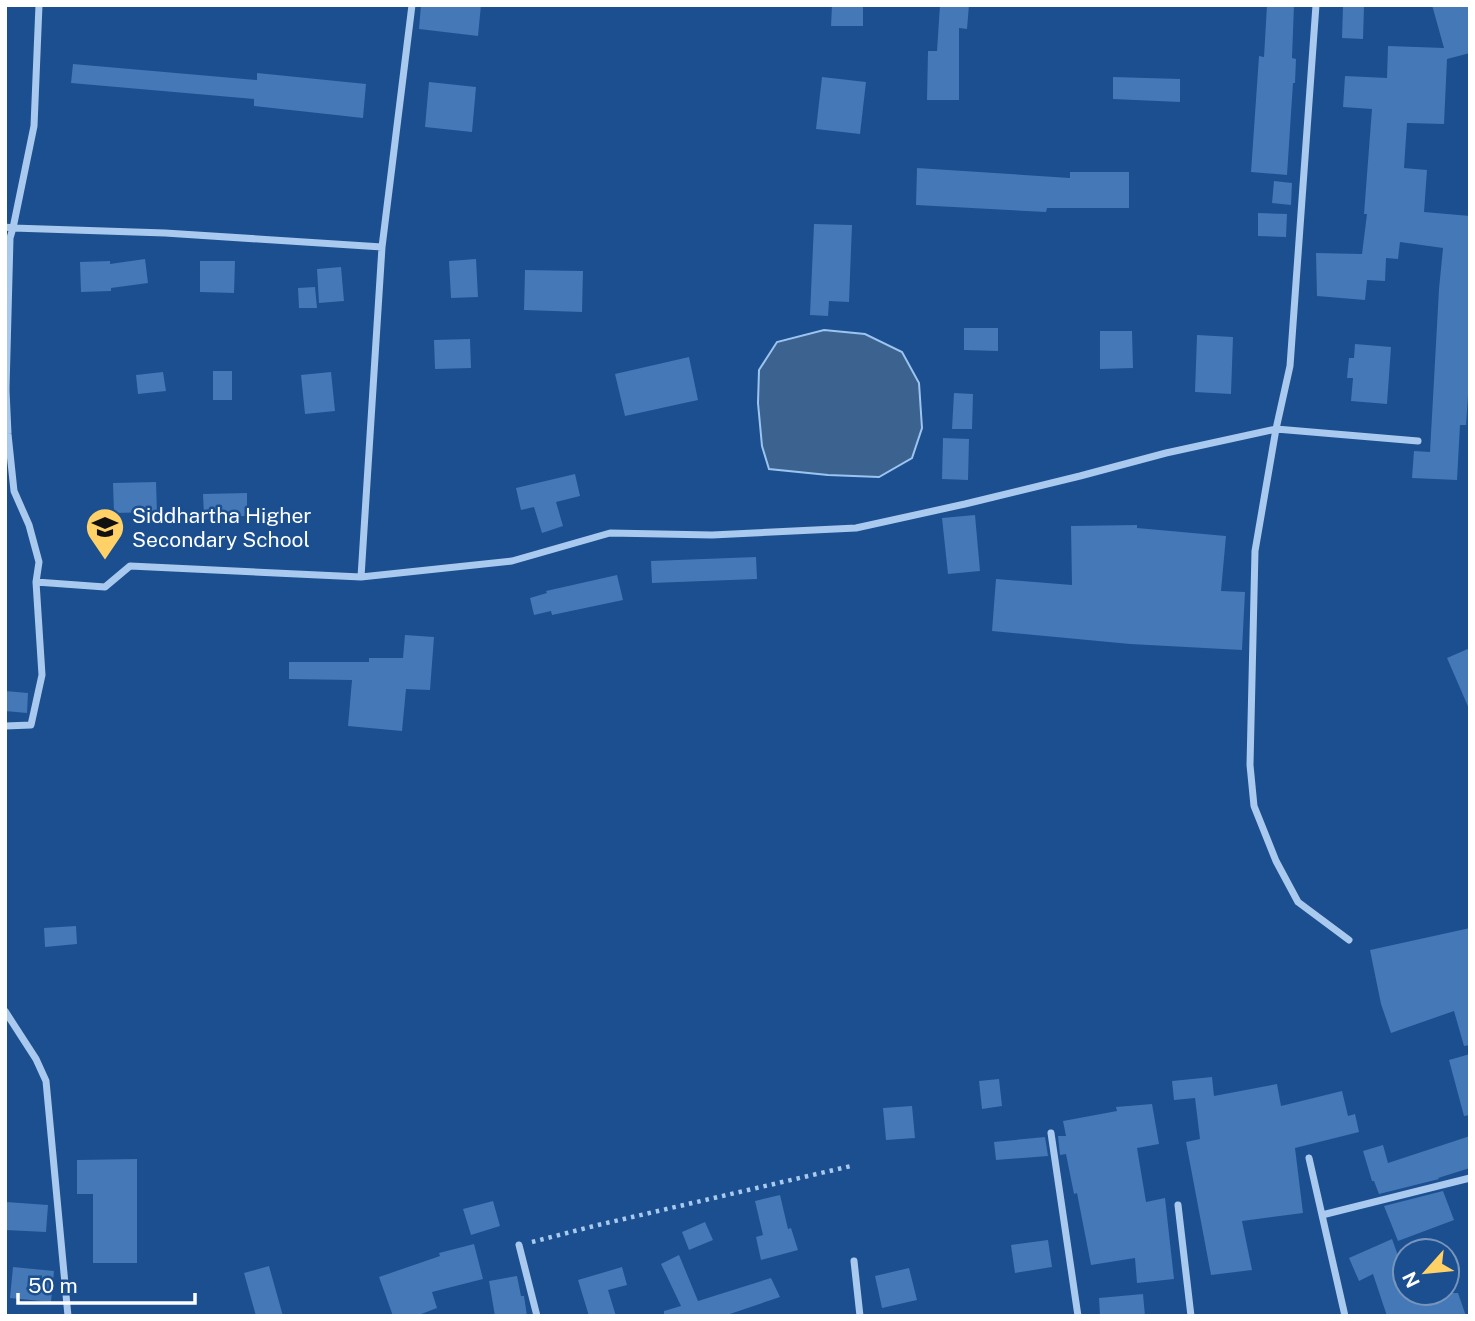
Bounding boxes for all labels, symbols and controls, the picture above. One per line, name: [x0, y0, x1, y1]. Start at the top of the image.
place label: Siddhartha Higher Secondary School: [132, 503, 312, 552]
school or university icon: Siddhartha Higher Secondary School: [84, 506, 126, 561]
north arrow: [1391, 1237, 1461, 1307]
scale bar: [18, 1262, 194, 1306]
text: N: [1398, 1268, 1424, 1291]
text: 50 m: [28, 1273, 78, 1298]

